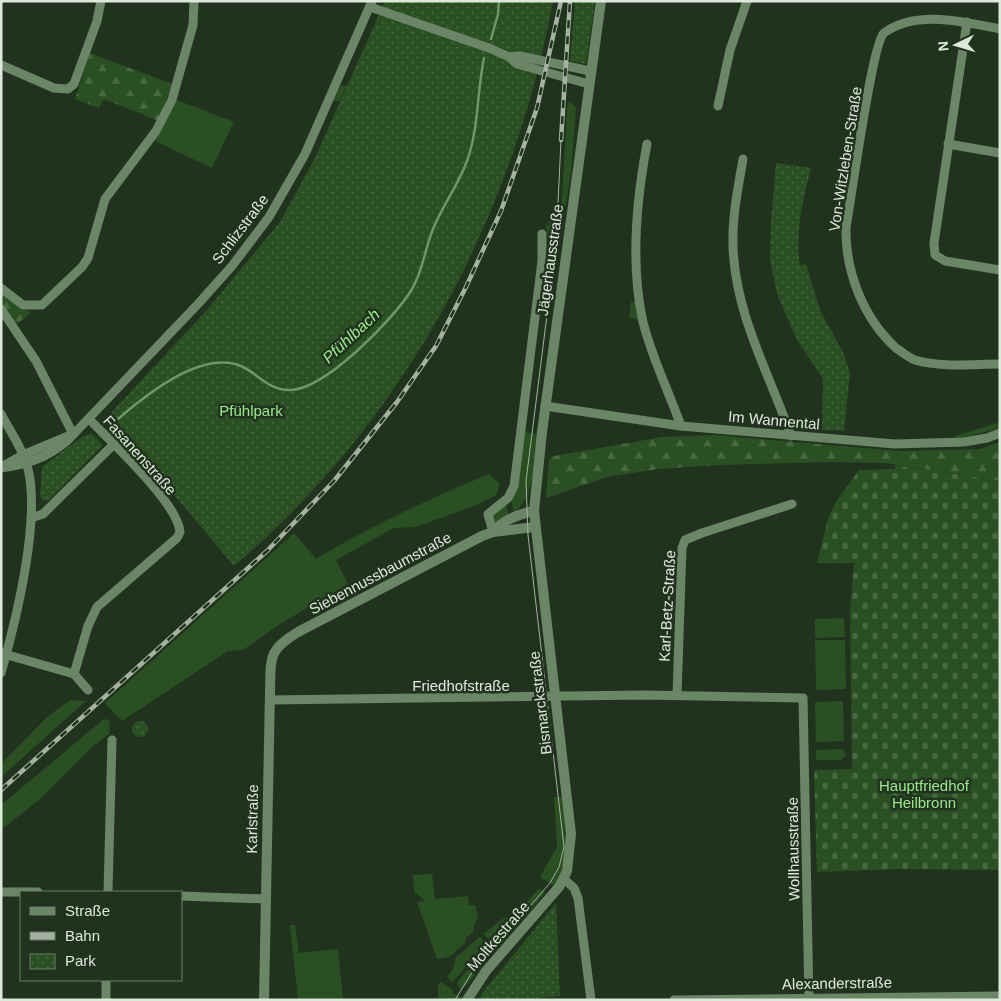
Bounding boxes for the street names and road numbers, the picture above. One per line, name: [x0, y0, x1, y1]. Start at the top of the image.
street label: Von-Witzleben-Straße: [825, 85, 865, 233]
street label: Schlizstraße: [208, 191, 272, 267]
street label: Jägerhausstraße: [534, 203, 566, 317]
street label: Im Wannental: [727, 408, 821, 432]
street label: Fasanenstraße: [100, 412, 180, 498]
street label: Siebennussbaumstraße: [306, 528, 454, 618]
street label: Karl-Betz-Straße: [656, 550, 678, 662]
street label: Bismarckstraße: [525, 650, 555, 756]
street label: Friedhofstraße: [412, 677, 510, 694]
street label: Karlstraße: [243, 784, 261, 854]
street label: Wollhausstraße: [784, 797, 802, 901]
street label: Moltkestraße: [463, 898, 533, 974]
street label: Alexanderstraße: [782, 974, 892, 992]

